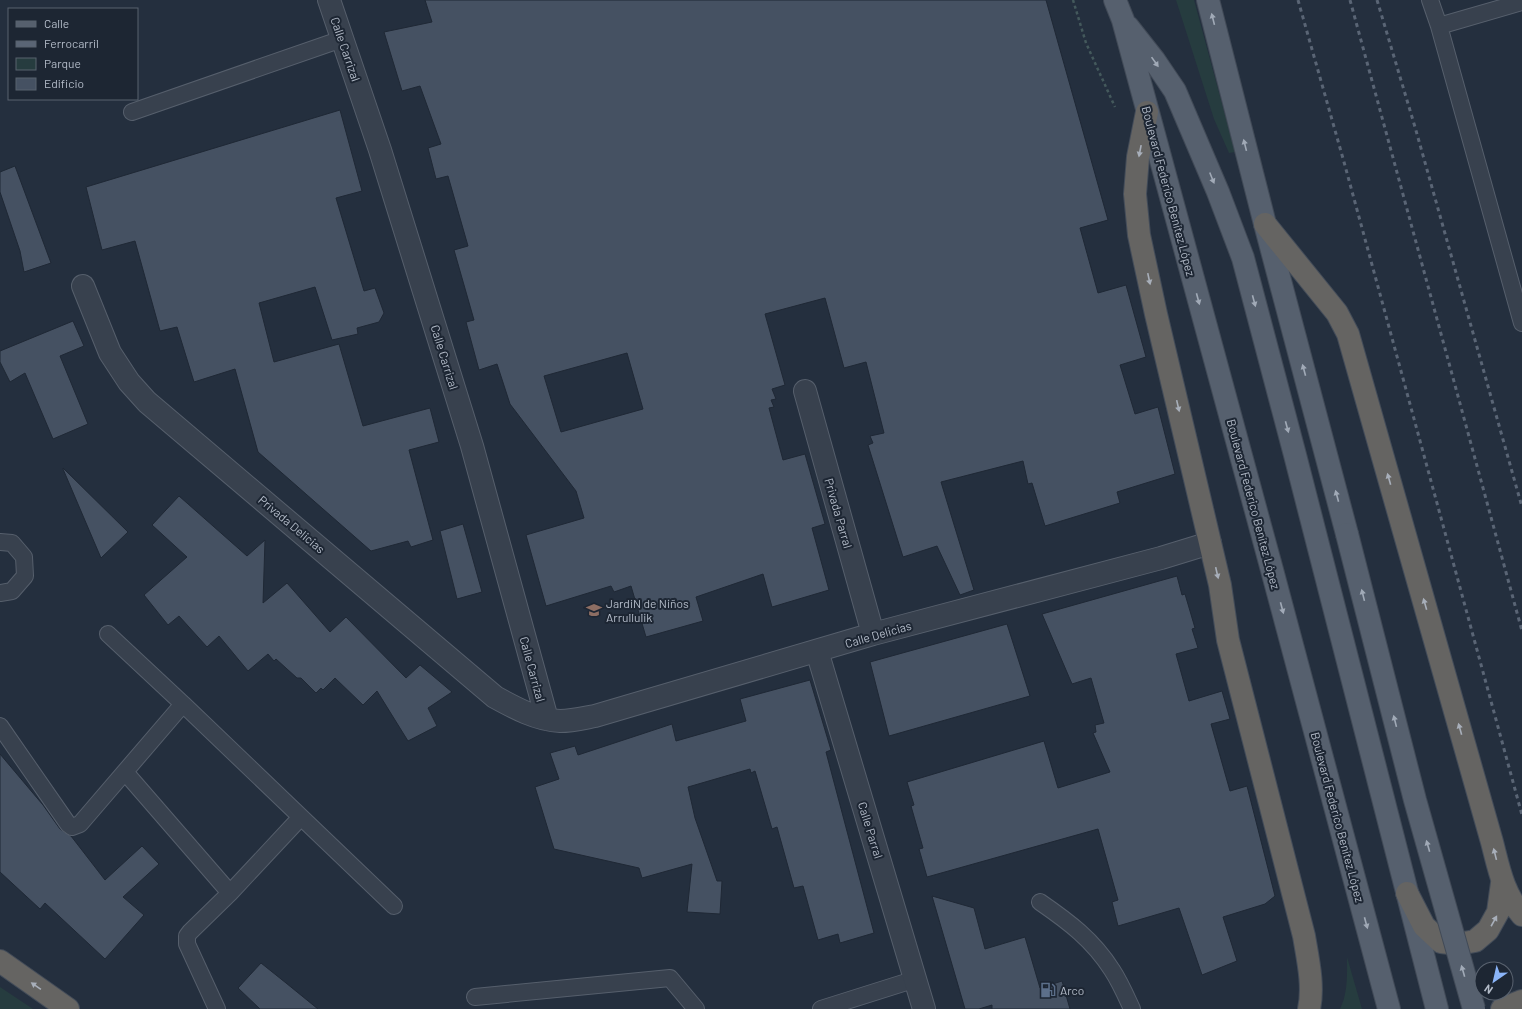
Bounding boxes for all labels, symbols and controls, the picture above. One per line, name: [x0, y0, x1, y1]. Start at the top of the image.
legend: [8, 8, 138, 100]
one-way arrow: [1210, 13, 1216, 25]
street label: Calle Carrizal: [328, 15, 364, 83]
text: Calle: [44, 16, 69, 30]
text: Ferrocarril: [44, 36, 99, 50]
text: Parque: [44, 56, 81, 70]
one-way arrow: [1151, 56, 1159, 67]
text: Edificio: [44, 76, 84, 90]
street label: Boulevard Federico Benítez López: [1140, 104, 1198, 278]
one-way arrow: [1242, 139, 1248, 151]
one-way arrow: [1136, 145, 1142, 157]
one-way arrow: [1209, 172, 1216, 184]
one-way arrow: [1146, 273, 1152, 285]
one-way arrow: [1195, 293, 1201, 305]
one-way arrow: [1251, 295, 1257, 307]
street label: Calle Carrizal: [429, 323, 461, 391]
one-way arrow: [1301, 364, 1307, 376]
one-way arrow: [1175, 400, 1181, 412]
street label: Boulevard Federico Benítez López: [1225, 417, 1283, 591]
one-way arrow: [1285, 420, 1291, 433]
one-way arrow: [1386, 473, 1392, 485]
street label: Privada Parral: [822, 476, 856, 550]
one-way arrow: [1334, 490, 1340, 502]
street label: Privada Delicias: [256, 492, 328, 556]
one-way arrow: [1214, 567, 1220, 579]
one-way arrow: [1359, 588, 1365, 601]
place label: JardiN de Niños Arrullulik: [606, 596, 689, 624]
one-way arrow: [1422, 598, 1428, 610]
school or university icon: JardiN de Niños Arrullulik: [585, 601, 603, 619]
one-way arrow: [1279, 602, 1285, 614]
street label: Calle Delicias: [843, 618, 913, 650]
street label: Calle Carrizal: [518, 635, 548, 703]
one-way arrow: [1391, 714, 1397, 727]
one-way arrow: [1457, 723, 1463, 735]
street label: Boulevard Federico Benítez López: [1309, 730, 1367, 904]
street label: Calle Parral: [856, 800, 886, 860]
one-way arrow: [1425, 840, 1431, 852]
one-way arrow: [1492, 848, 1498, 860]
one-way arrow: [1490, 915, 1497, 927]
one-way arrow: [1363, 917, 1369, 929]
north arrow: [1474, 961, 1514, 1001]
one-way arrow: [1460, 965, 1466, 977]
fuel station icon: Arco: [1039, 981, 1057, 999]
one-way arrow: [31, 982, 42, 990]
text: N: [1481, 982, 1495, 997]
place label: Arco: [1060, 983, 1084, 997]

